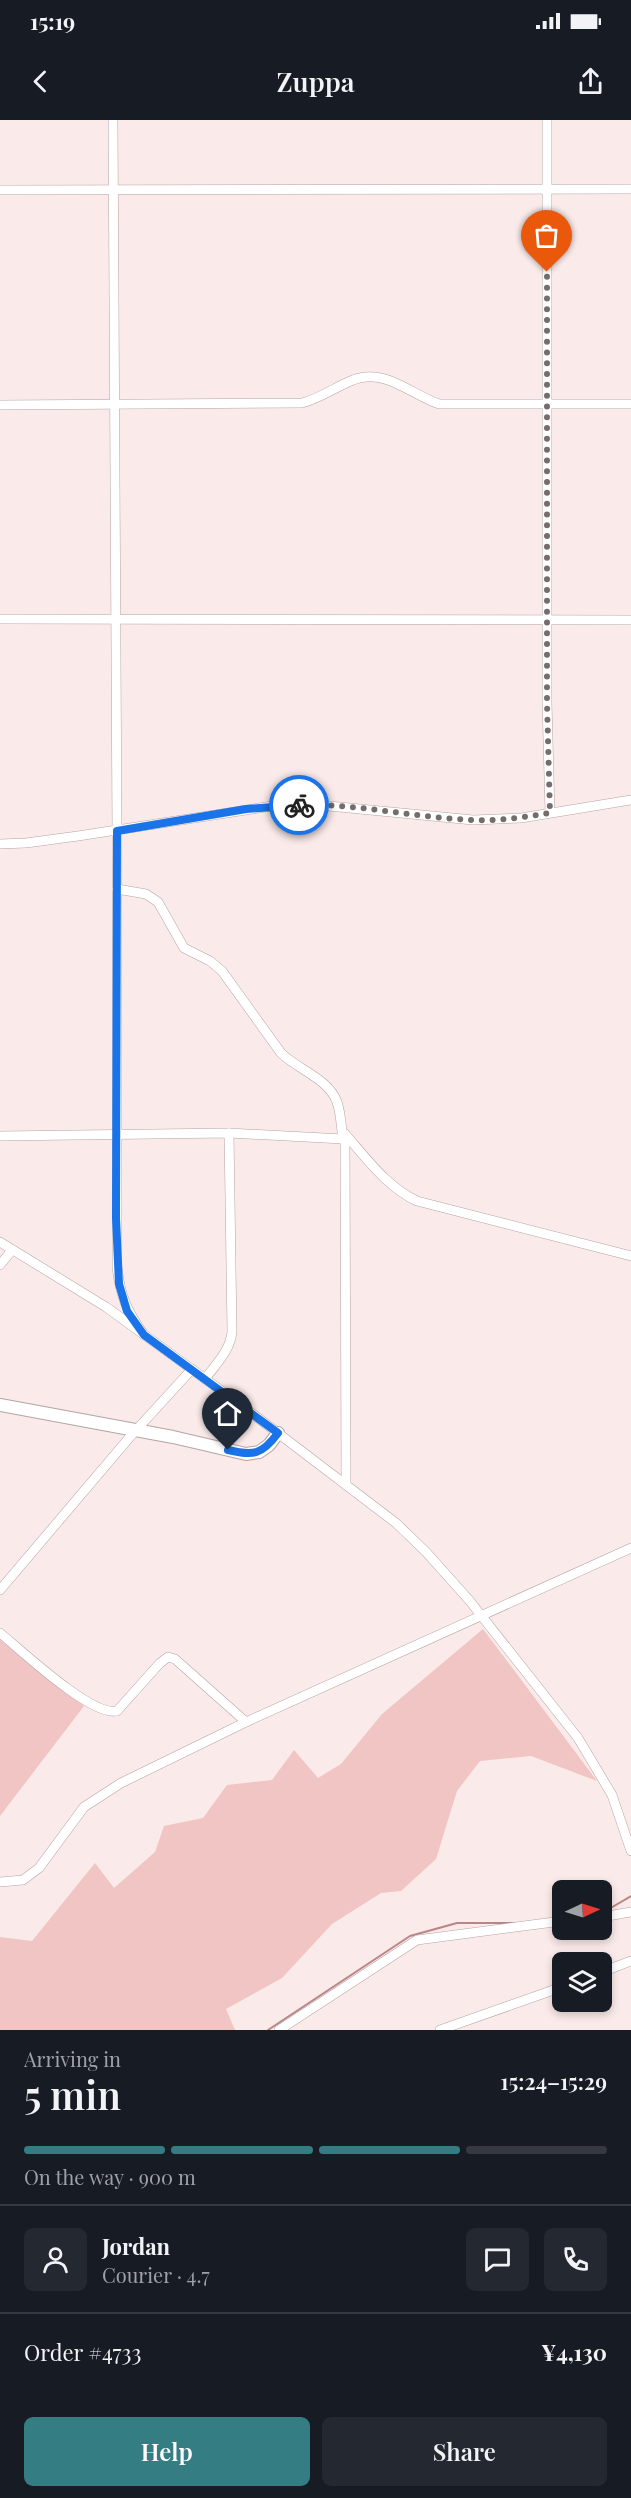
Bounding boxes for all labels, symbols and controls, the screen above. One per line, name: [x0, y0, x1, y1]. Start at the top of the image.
text: 15:19: [30, 6, 75, 36]
text: Zuppa: [277, 63, 354, 99]
icon: back: [24, 65, 57, 98]
icon: share: [574, 65, 607, 98]
pin: [521, 210, 572, 272]
icon: bag: [530, 219, 563, 252]
courier: [269, 775, 329, 835]
icon: bike: [283, 789, 316, 822]
pin: [202, 1388, 253, 1450]
icon: home: [211, 1397, 244, 1430]
north arrow: [552, 1880, 612, 1940]
map controls: [552, 1880, 612, 2012]
button: layers: [552, 1952, 612, 2012]
text: Arriving in: [24, 2045, 121, 2072]
text: 15:24–15:29: [500, 2066, 607, 2096]
text: 5 min: [24, 2068, 121, 2120]
text: On the way · 900 m: [24, 2163, 196, 2190]
button: person: [24, 2228, 87, 2291]
button: chat: [466, 2228, 529, 2291]
button: phone: [544, 2228, 607, 2291]
text: Jordan: [102, 2231, 170, 2261]
text: Courier · 4.7: [102, 2261, 210, 2288]
text: Order #4733: [24, 2337, 141, 2367]
text: ¥4,130: [541, 2337, 607, 2367]
button: Help: [24, 2417, 310, 2486]
button: Share: [322, 2417, 607, 2486]

